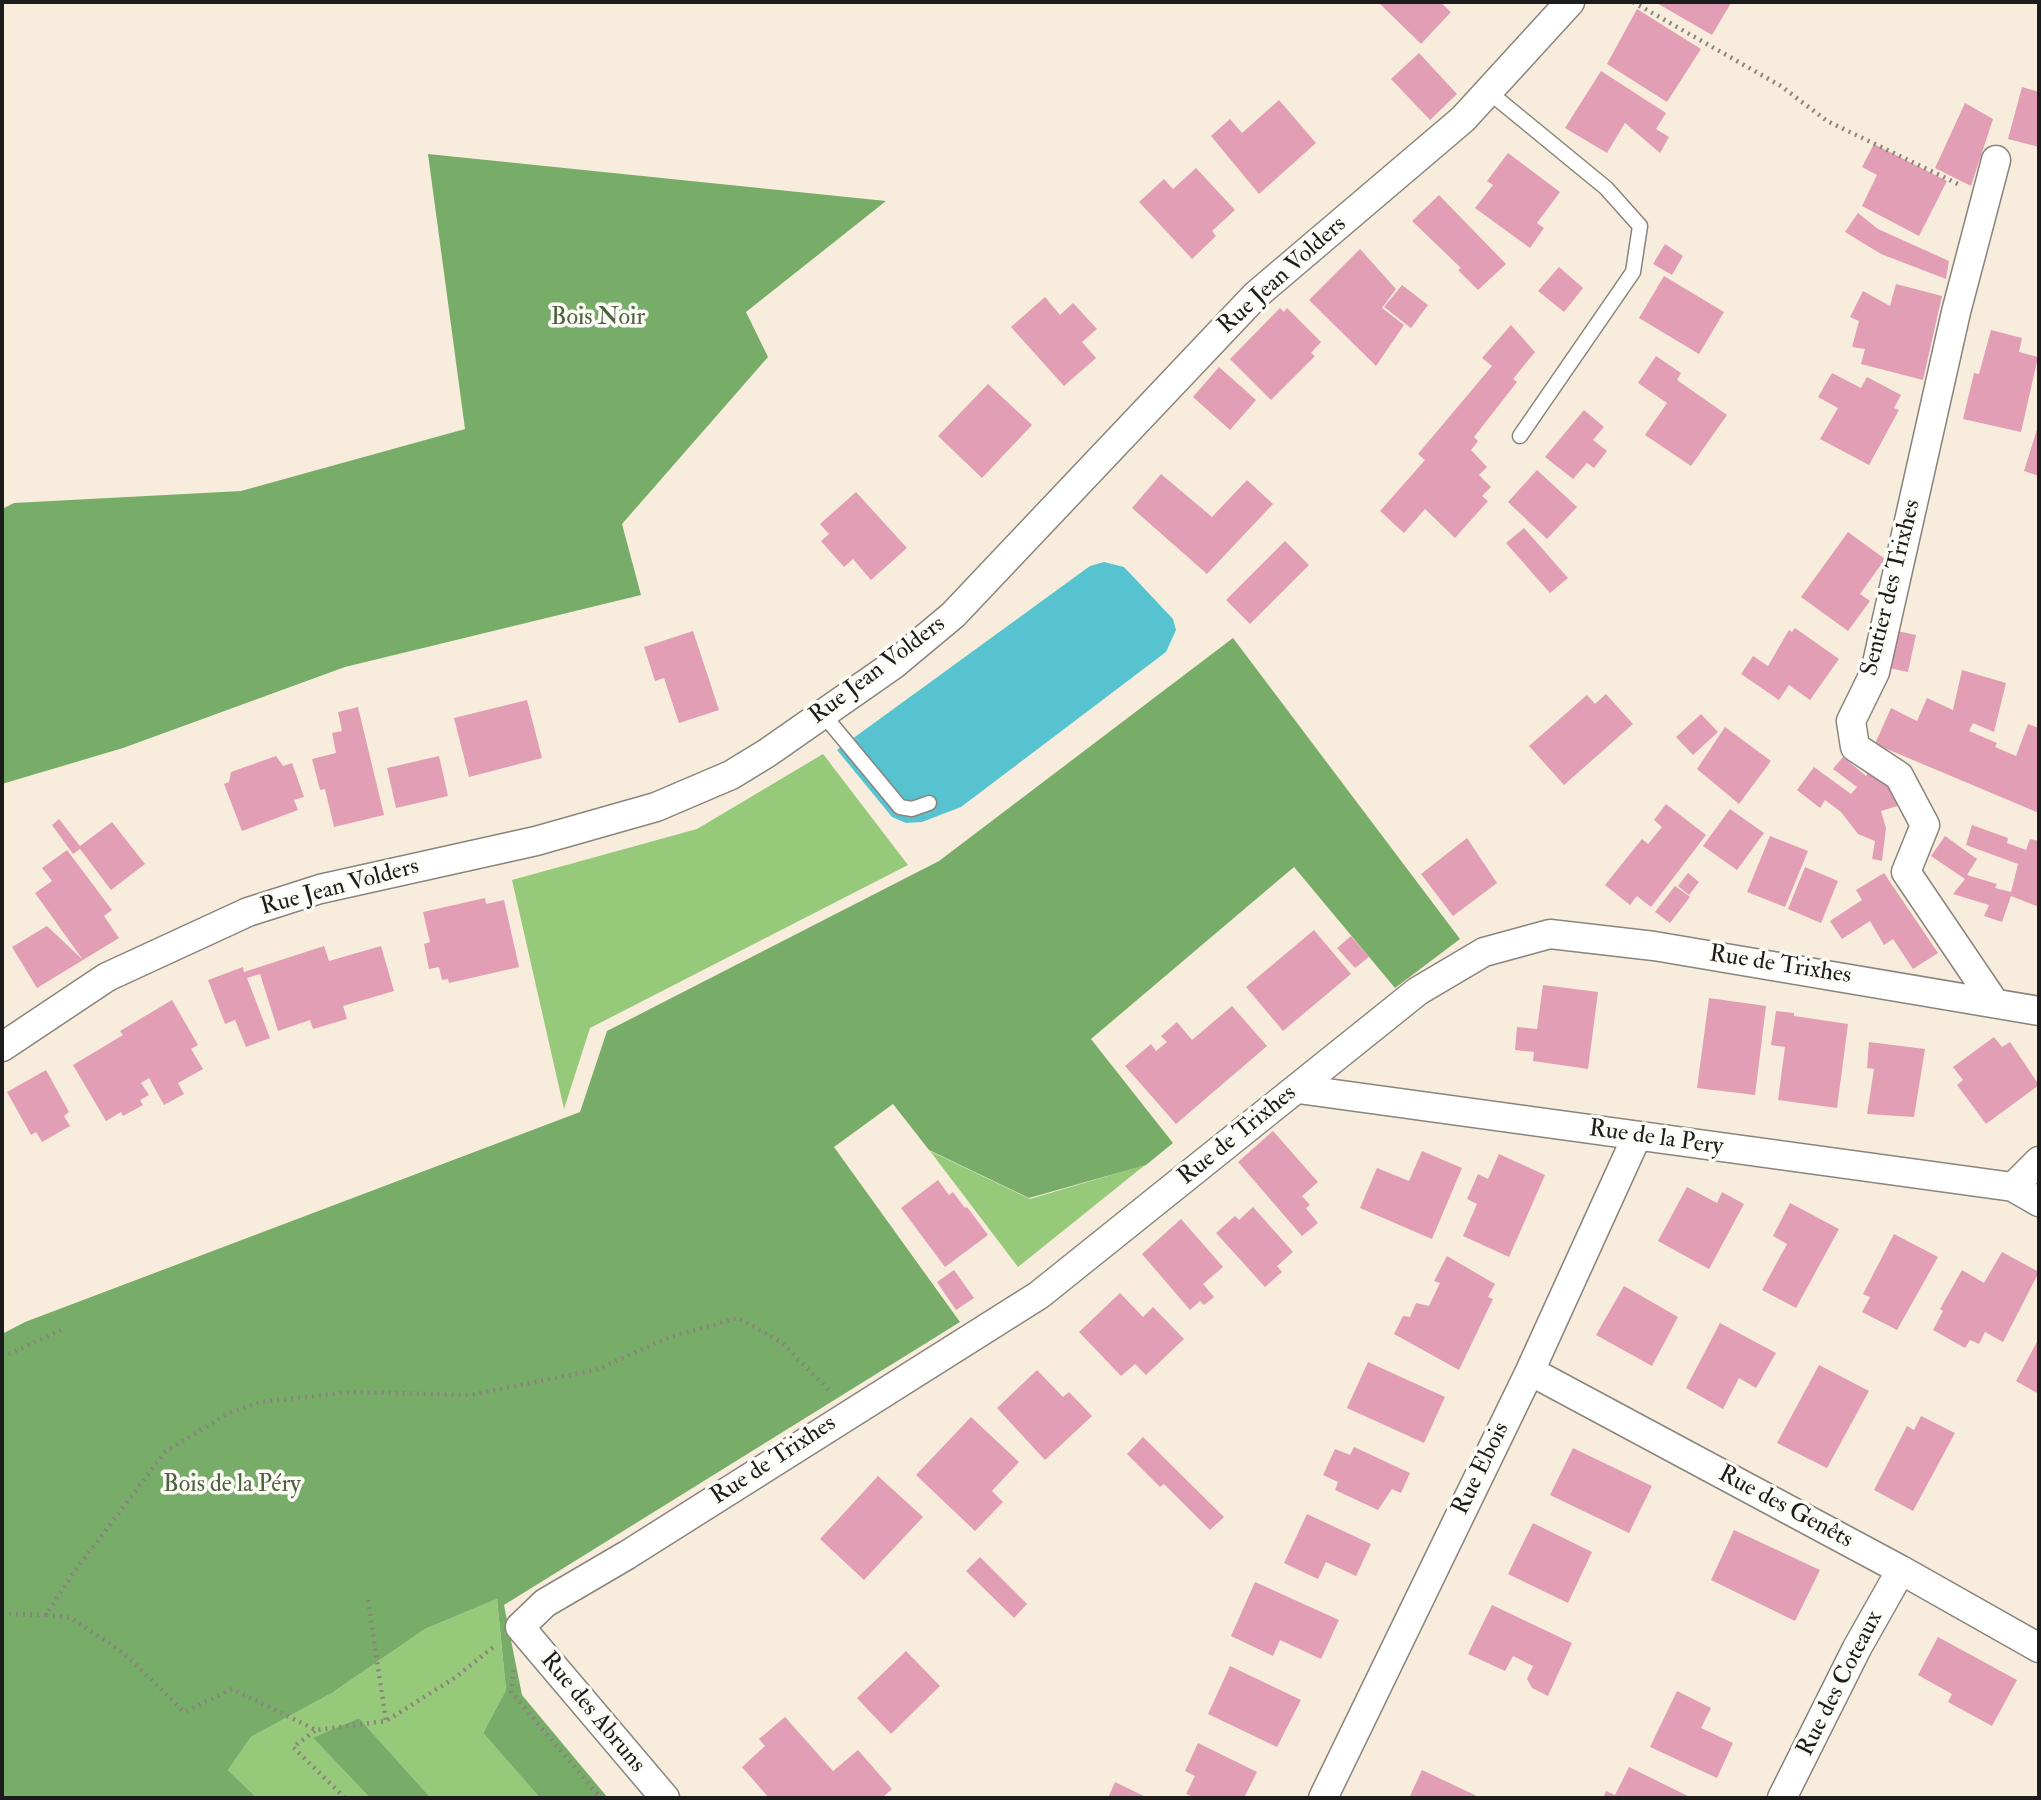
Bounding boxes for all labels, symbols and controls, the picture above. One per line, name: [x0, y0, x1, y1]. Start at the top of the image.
street label: Rue Jean Volders: [1213, 211, 1353, 341]
park label: Bois Noir: [551, 305, 645, 333]
street label: Sentier des Trixhes: [1856, 497, 1928, 679]
street label: Rue Jean Volders: [804, 611, 952, 731]
street label: Rue Jean Volders: [258, 853, 422, 923]
street label: Rue de Trixhes: [1707, 941, 1853, 991]
street label: Rue de Trixhes: [1173, 1080, 1303, 1192]
street label: Rue de la Pery: [1587, 1115, 1725, 1163]
street label: Rue de Trixhes: [706, 1410, 842, 1512]
street label: Rue Ebois: [1447, 1418, 1517, 1520]
street label: Rue des Genêts: [1713, 1461, 1857, 1555]
park label: Bois de la Péry: [163, 1472, 301, 1500]
street label: Rue des Coteaux: [1792, 1606, 1890, 1762]
street label: Rue des Abruns: [533, 1647, 651, 1779]

